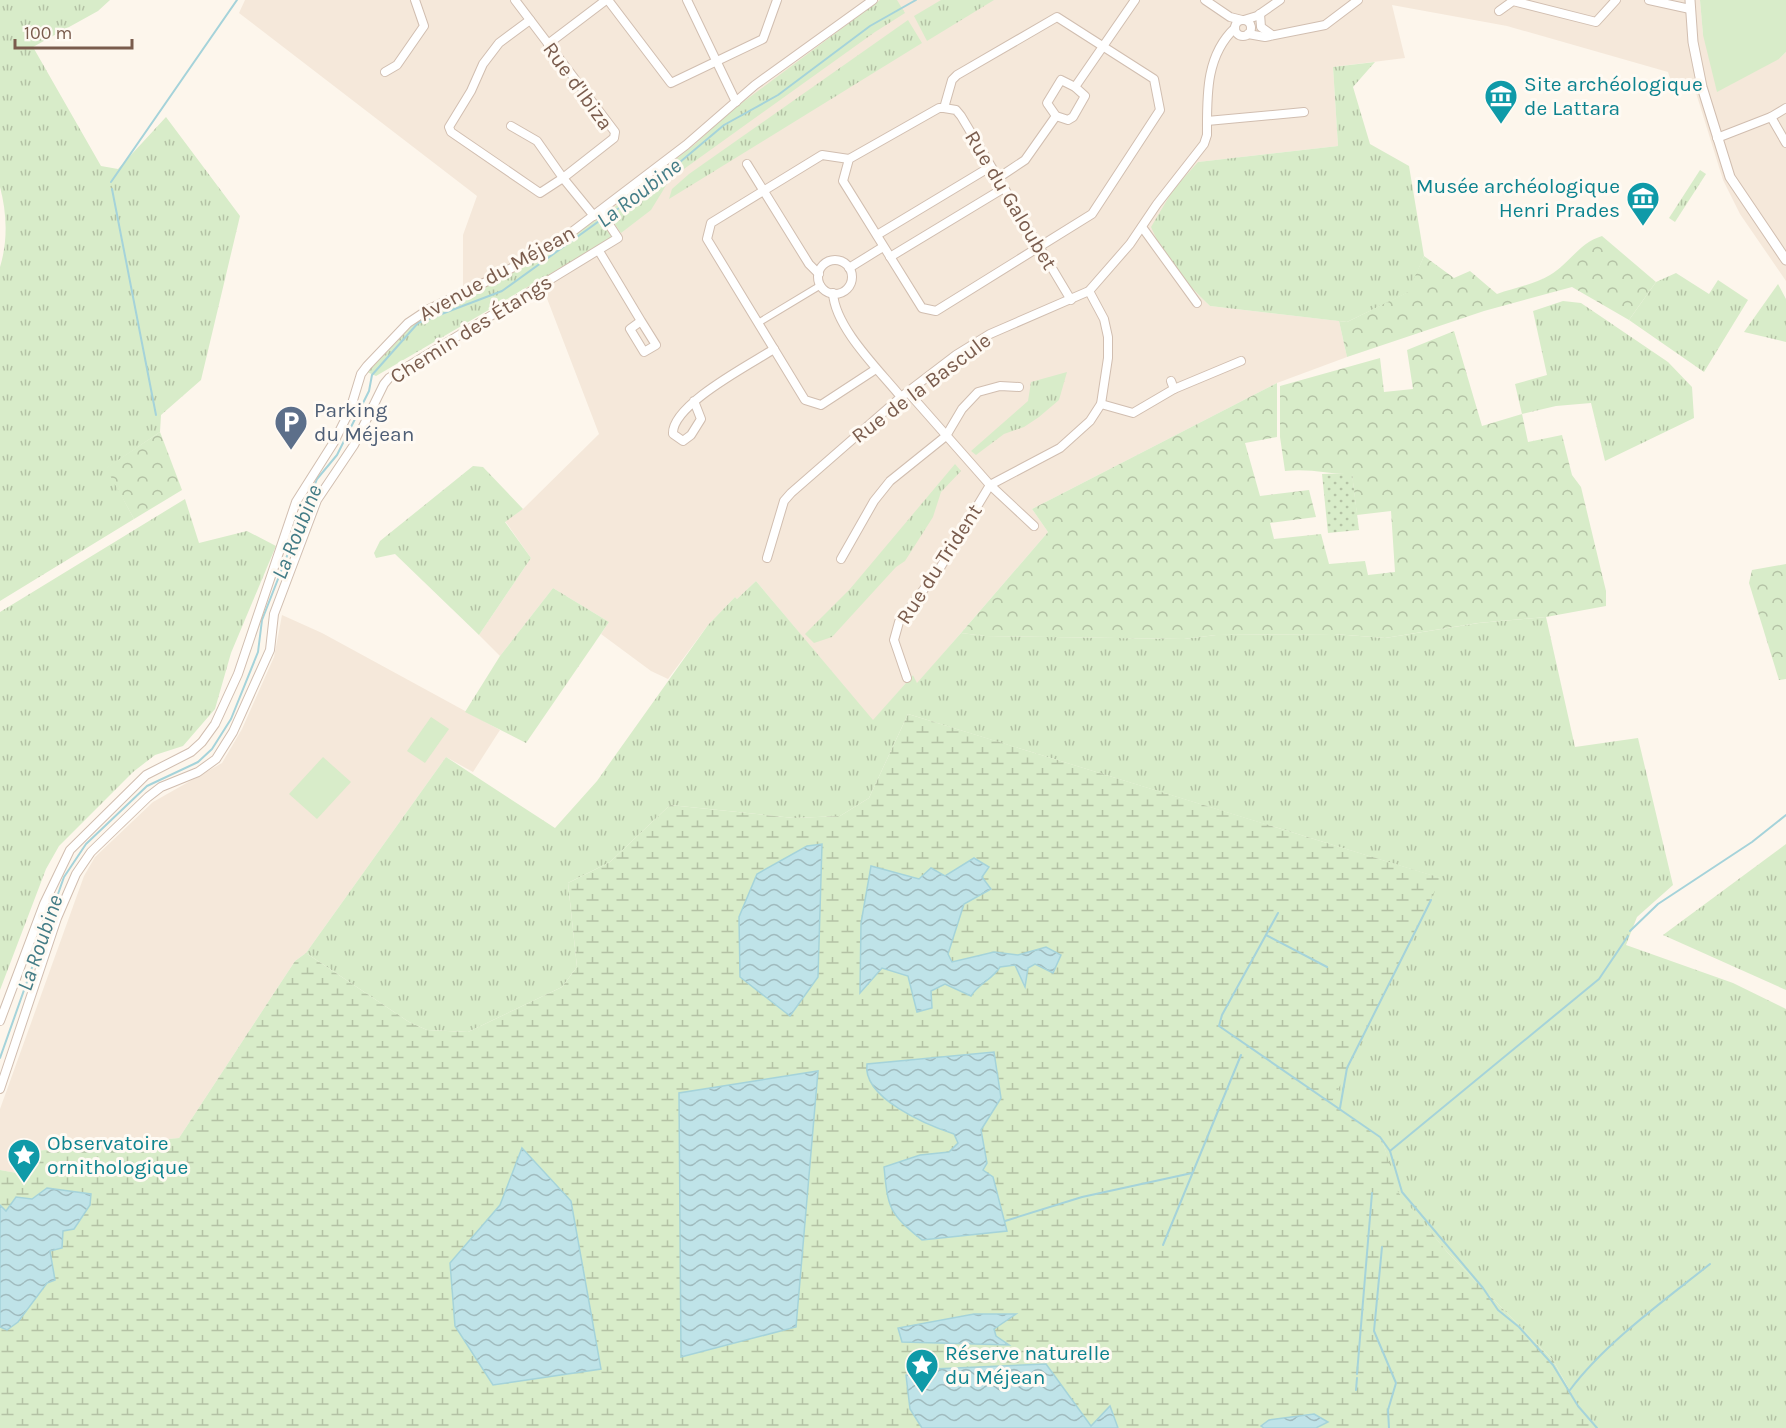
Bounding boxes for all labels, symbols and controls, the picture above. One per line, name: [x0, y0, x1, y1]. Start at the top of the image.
scale bar: [15, 12, 132, 50]
text: 100 m: [24, 22, 72, 44]
street label: Rue d'Ibiza: [538, 37, 618, 135]
place label: Site archéologique de Lattara: [1524, 72, 1703, 120]
museum icon: Site archéologique de Lattara: [1483, 78, 1519, 125]
street label: Rue du Galoubet: [960, 126, 1062, 274]
water label: La Roubine: [591, 153, 687, 233]
place label: Musée archéologique Henri Prades: [1416, 174, 1620, 222]
museum icon: Musée archéologique Henri Prades: [1625, 180, 1661, 227]
street label: Avenue du Méjean: [415, 220, 579, 326]
street label: Chemin des Étangs: [386, 270, 556, 388]
street label: Rue de la Bascule: [847, 328, 995, 448]
place label: Parking du Méjean: [314, 398, 414, 446]
parking icon: Parking du Méjean: [273, 404, 309, 451]
water label: La Roubine: [266, 481, 328, 583]
street label: Rue du Trident: [891, 499, 987, 628]
water label: La Roubine: [11, 892, 69, 994]
place label: Observatoire ornithologique: [47, 1131, 188, 1179]
place icon: Observatoire ornithologique: [6, 1137, 42, 1184]
place label: Réserve naturelle du Méjean: [945, 1341, 1110, 1389]
place icon: Réserve naturelle du Méjean: [904, 1347, 940, 1394]

